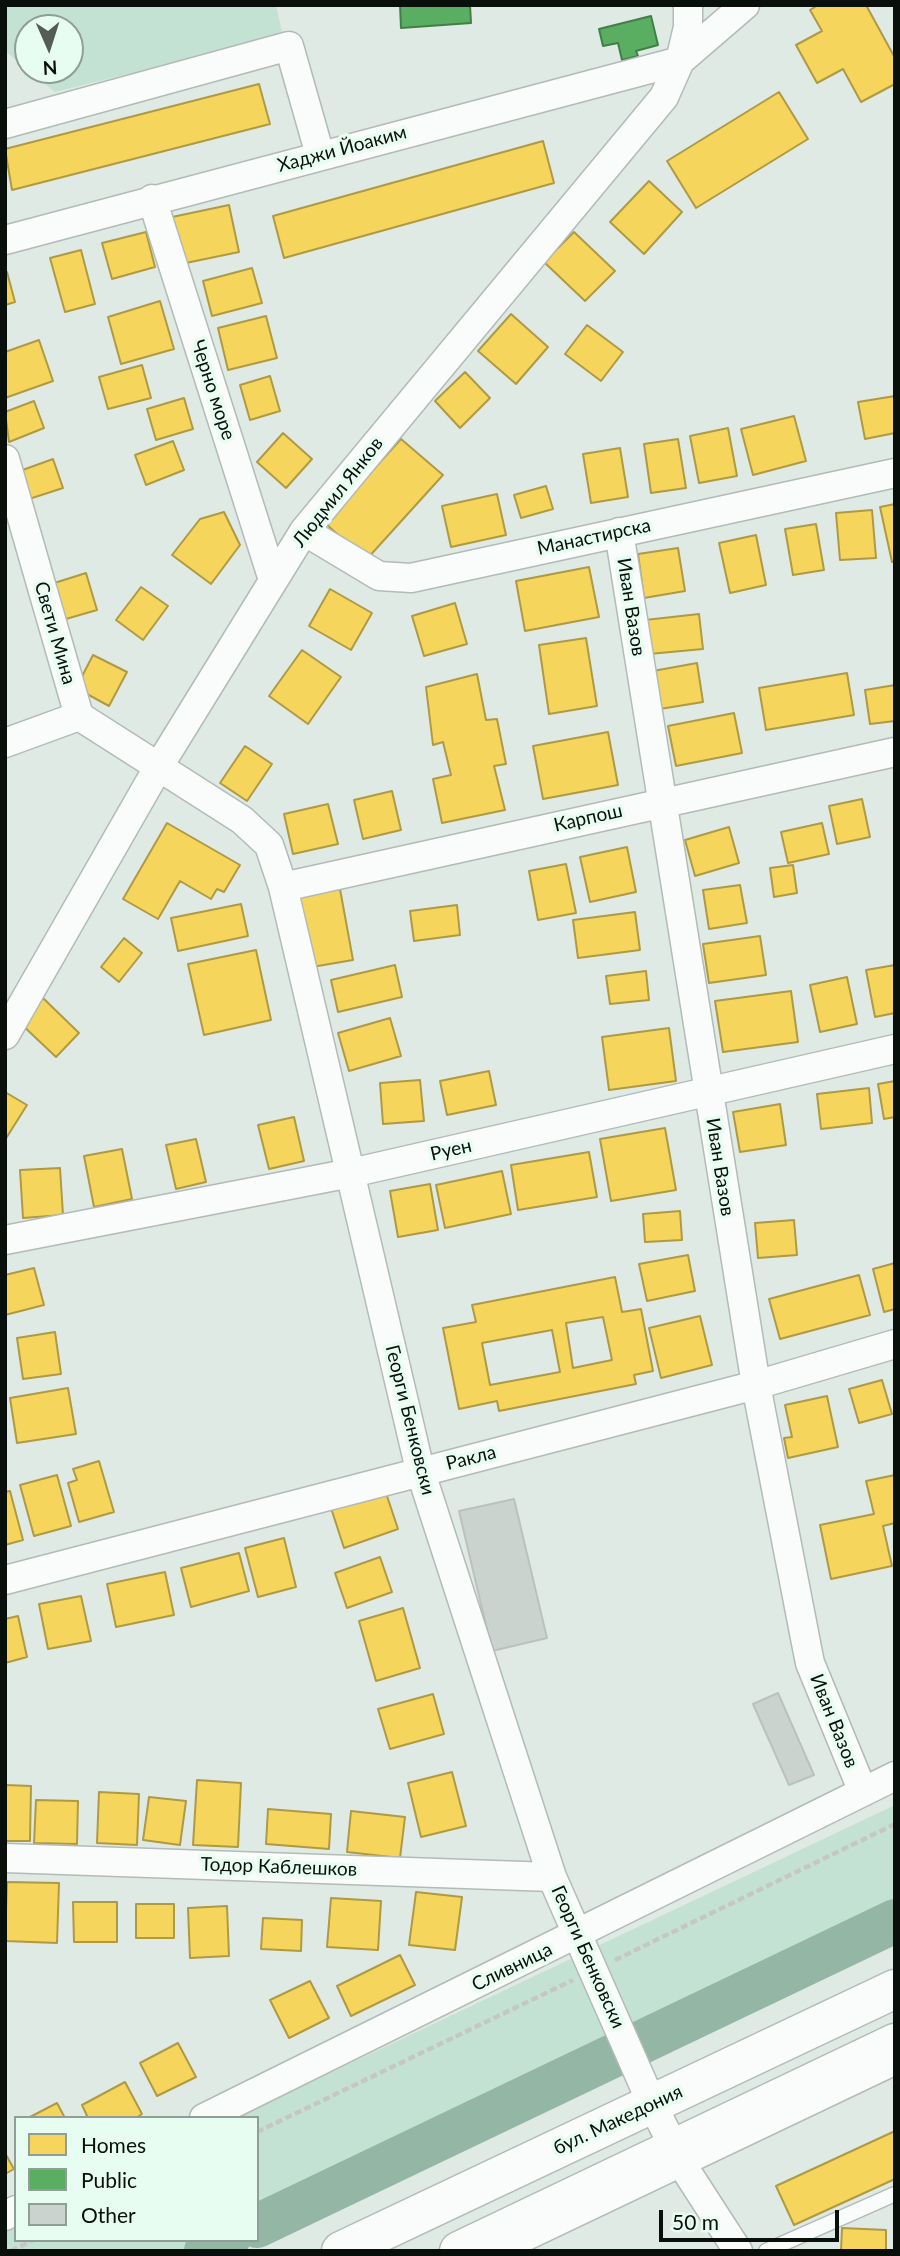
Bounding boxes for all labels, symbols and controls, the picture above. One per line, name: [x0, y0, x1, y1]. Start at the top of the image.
north arrow: [14, 14, 84, 84]
text: N: [42, 57, 58, 80]
street label: Хаджи Йоаким: [275, 121, 409, 177]
street label: Черно море: [186, 337, 240, 443]
street label: Людмил Янков: [288, 433, 388, 551]
street label: Манастирска: [535, 514, 653, 560]
street label: Иван Вазов: [612, 556, 650, 658]
street label: Свети Мина: [29, 579, 81, 687]
street label: Карпош: [551, 799, 625, 837]
street label: Иван Вазов: [701, 1116, 739, 1218]
street label: Руен: [428, 1134, 474, 1166]
street label: Георги Бенковски: [380, 1343, 440, 1497]
street label: Ракла: [444, 1441, 498, 1475]
street label: Иван Вазов: [805, 1671, 863, 1771]
street label: Тодор Каблешков: [200, 1853, 358, 1881]
street label: Георги Бенковски: [546, 1882, 630, 2032]
street label: Сливница: [468, 1938, 556, 1996]
street label: бул. Македония: [550, 2080, 686, 2160]
legend: [14, 2116, 259, 2242]
text: Homes: [81, 2132, 146, 2157]
text: Public: [81, 2167, 137, 2192]
scale bar: [662, 2196, 842, 2240]
text: Other: [81, 2202, 136, 2227]
text: 50 m: [672, 2209, 719, 2234]

